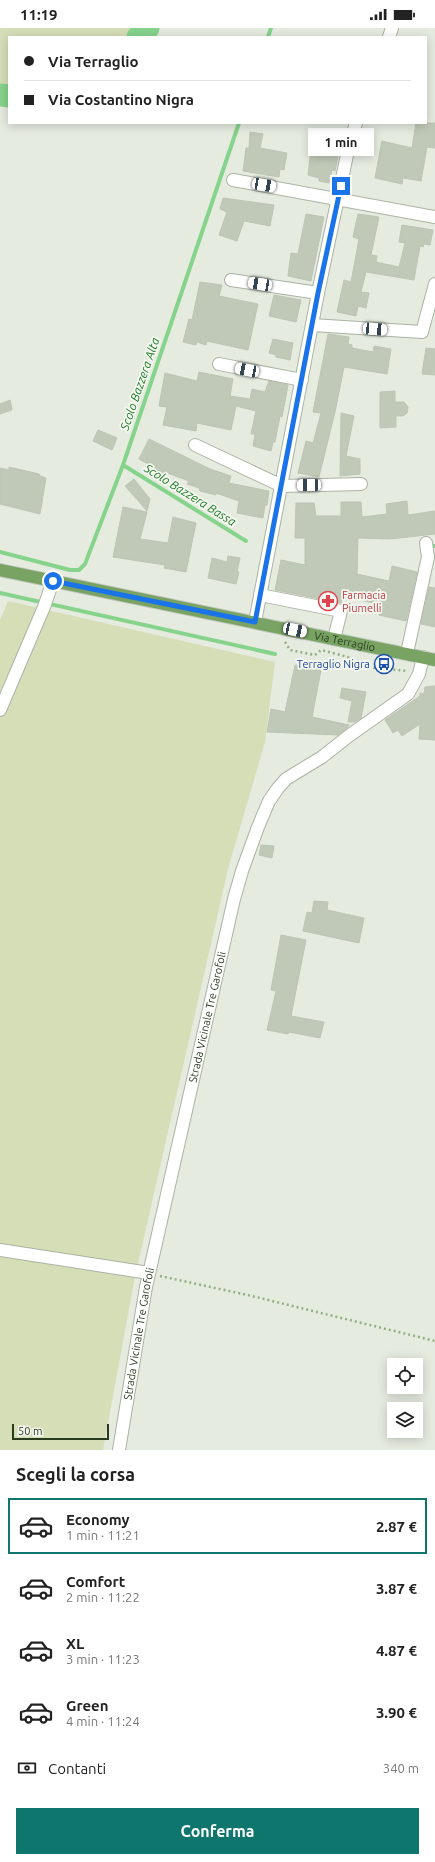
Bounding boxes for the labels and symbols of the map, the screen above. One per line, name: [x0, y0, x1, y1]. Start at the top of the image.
callout: 1 min: [308, 128, 374, 156]
car: [251, 177, 277, 193]
route end: [332, 177, 350, 195]
car: [247, 276, 273, 292]
car: [363, 322, 387, 336]
water label: Scolo Bazzera Alta: [117, 335, 162, 433]
car: [234, 362, 260, 378]
water label: Scolo Bazzera Bassa: [141, 461, 239, 528]
car: [297, 479, 321, 491]
route start: [44, 572, 62, 590]
place label: Farmacia Piumelli: [342, 589, 386, 614]
pharmacy icon: Farmacia Piumelli: [317, 590, 339, 612]
car: [282, 622, 308, 638]
street label: Via Terraglio: [313, 629, 376, 653]
bus stop icon: Terraglio Nigra: [373, 653, 395, 675]
place label: Terraglio Nigra: [297, 658, 370, 670]
street label: Strada Vicinale Tre Garofoli: [187, 950, 228, 1084]
street label: Strada Vicinale Tre Garofoli: [121, 1266, 156, 1401]
scale bar: [12, 1422, 109, 1441]

